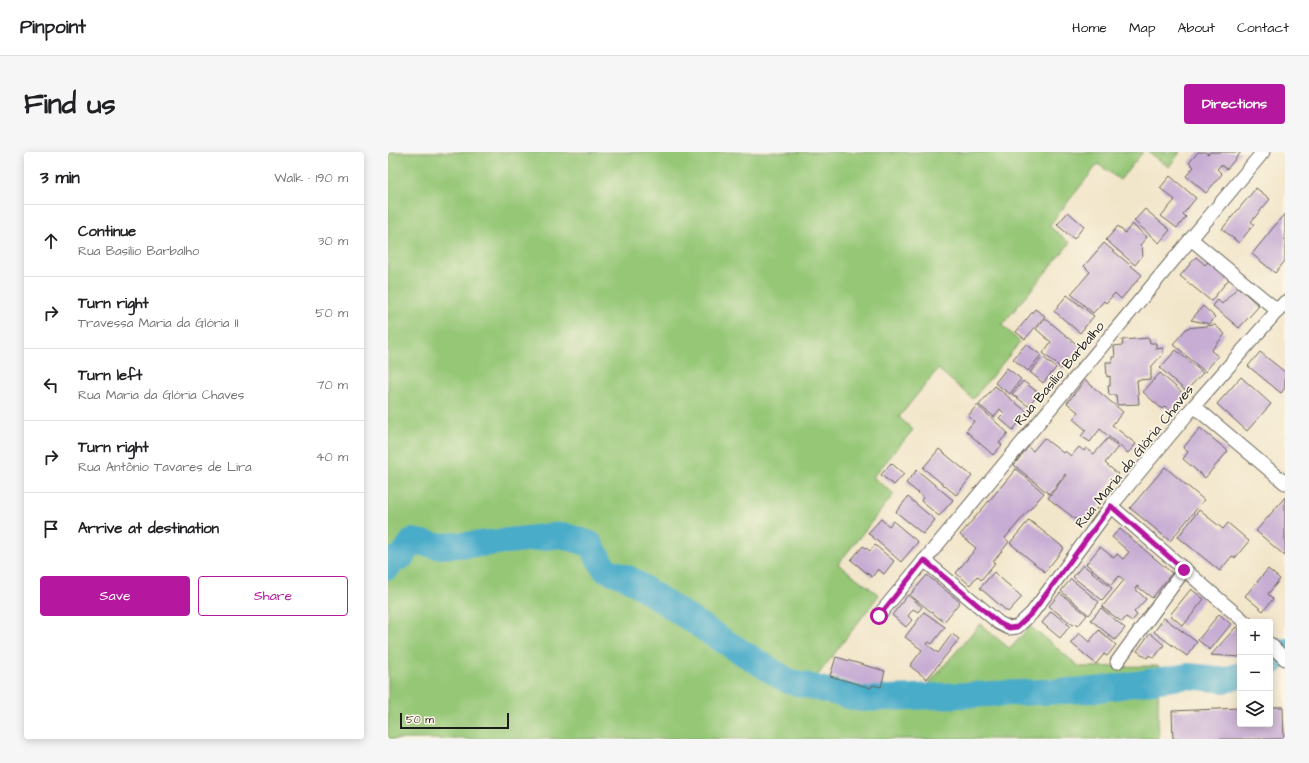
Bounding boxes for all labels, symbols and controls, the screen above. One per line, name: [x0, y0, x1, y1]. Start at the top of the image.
text: Pinpoint: [20, 14, 86, 41]
text: Home: [1072, 18, 1107, 38]
text: Map: [1129, 18, 1155, 38]
text: About: [1177, 18, 1215, 38]
text: Contact: [1237, 18, 1289, 38]
button: Directions: [1184, 84, 1285, 124]
text: Find us: [24, 85, 115, 124]
text: 3 min: [40, 166, 80, 190]
text: Walk · 190 m: [274, 169, 348, 187]
text: Continue: [78, 221, 136, 242]
icon: ahead: [40, 230, 62, 252]
text: 30 m: [318, 232, 348, 250]
text: Rua Basílio Barbalho: [78, 242, 199, 260]
text: Turn right: [78, 293, 149, 314]
icon: right: [40, 302, 62, 324]
text: 50 m: [315, 304, 348, 322]
text: Travessa Maria da Glória II: [78, 314, 239, 332]
street label: Rua Basílio Barbalho: [1010, 317, 1109, 430]
text: Turn left: [78, 365, 142, 386]
icon: left: [40, 374, 62, 396]
text: 70 m: [316, 376, 348, 394]
street label: Rua Maria da Glória Chaves: [1071, 381, 1199, 533]
text: Rua Maria da Glória Chaves: [78, 386, 244, 404]
text: Turn right: [78, 437, 149, 458]
icon: right: [40, 446, 62, 468]
text: 40 m: [316, 448, 348, 466]
text: Rua Antônio Tavares de Lira: [78, 458, 252, 476]
icon: arrive: [40, 518, 62, 540]
text: Arrive at destination: [78, 518, 219, 539]
route end: [1175, 561, 1193, 579]
button: Save: [40, 576, 190, 616]
button: Share: [198, 576, 348, 616]
route start: [870, 607, 888, 625]
map controls: [1237, 619, 1273, 727]
button: +: [1237, 619, 1273, 655]
button: −: [1237, 655, 1273, 691]
button: layers: [1237, 691, 1273, 727]
scale bar: [400, 711, 509, 730]
text: 50 m: [406, 712, 434, 727]

